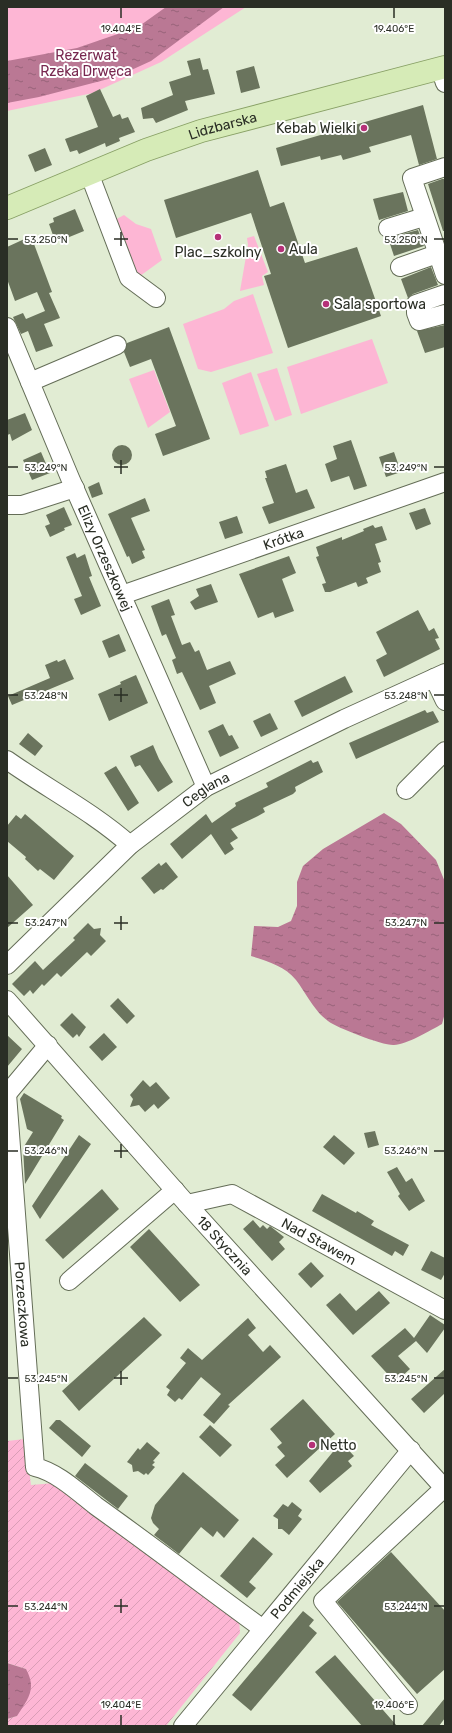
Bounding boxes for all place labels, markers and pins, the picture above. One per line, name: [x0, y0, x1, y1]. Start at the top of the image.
place label: Kebab Wielki: [276, 120, 356, 137]
marker: Kebab Wielki: [359, 123, 369, 133]
marker: Plac_szkolny: [213, 232, 223, 242]
place label: Aula: [289, 241, 318, 258]
place label: Plac_szkolny: [175, 244, 262, 261]
marker: Aula: [276, 244, 286, 254]
place label: Sala sportowa: [334, 296, 426, 313]
marker: Sala sportowa: [321, 299, 331, 309]
place label: Netto: [320, 1437, 357, 1454]
marker: Netto: [307, 1440, 317, 1450]

